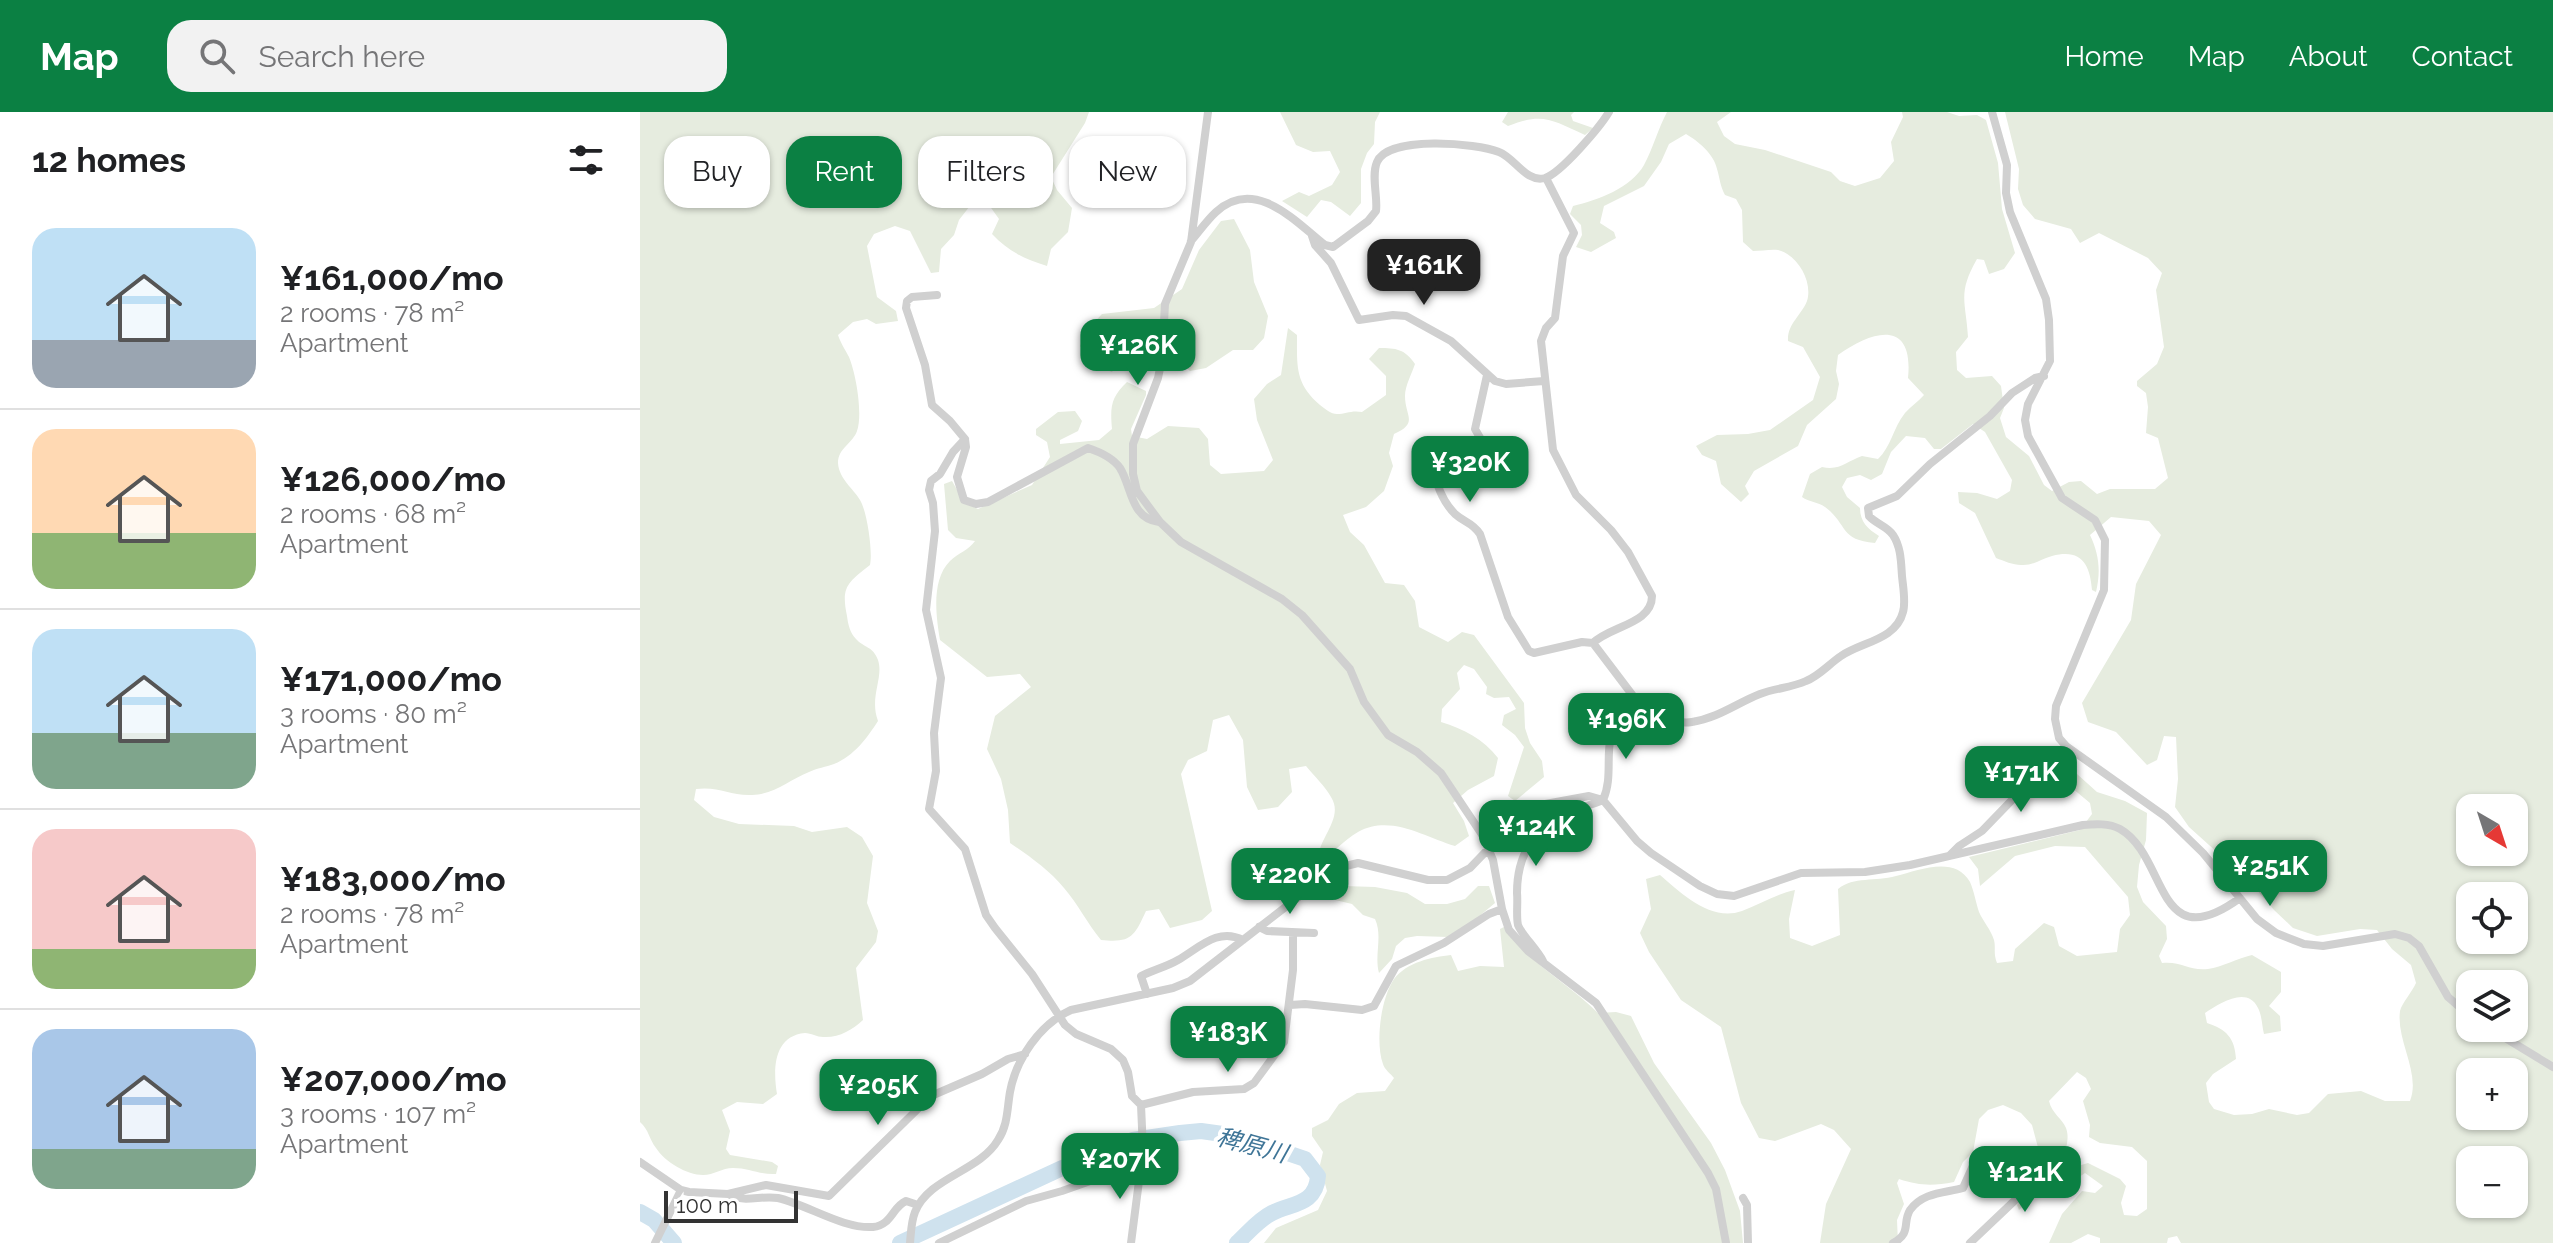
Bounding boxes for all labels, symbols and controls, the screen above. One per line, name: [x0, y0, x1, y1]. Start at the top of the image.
search box: [167, 20, 727, 92]
text: Map: [40, 34, 119, 79]
icon: search: [195, 34, 239, 78]
text: Search here: [259, 39, 425, 74]
text: Home: [2064, 40, 2144, 73]
text: Map: [2188, 40, 2245, 73]
text: About: [2289, 40, 2368, 73]
text: Contact: [2412, 40, 2513, 73]
chip: Buy: [664, 136, 770, 208]
chip: Rent: [786, 136, 902, 208]
chip: Filters: [918, 136, 1053, 208]
chip: New: [1069, 136, 1186, 208]
icon: filters: [564, 138, 608, 182]
text: 12 homes: [32, 140, 186, 180]
pin: ¥161K: [1368, 239, 1480, 307]
text: ¥161K: [1385, 250, 1463, 280]
text: ¥161,000/mo: [280, 258, 503, 298]
icon: home: [96, 260, 192, 356]
text: 2 rooms · 78 m²: [280, 298, 464, 328]
pin: ¥126K: [1082, 319, 1194, 387]
text: Apartment: [280, 328, 409, 358]
text: ¥126K: [1098, 330, 1178, 360]
pin: ¥320K: [1414, 436, 1526, 504]
text: ¥320K: [1429, 447, 1511, 477]
text: ¥126,000/mo: [280, 459, 506, 499]
icon: home: [96, 461, 192, 557]
text: 2 rooms · 68 m²: [280, 499, 466, 529]
text: Apartment: [280, 529, 409, 559]
text: ¥171,000/mo: [280, 659, 502, 699]
icon: home: [96, 661, 192, 757]
pin: ¥196K: [1570, 693, 1682, 761]
text: 3 rooms · 80 m²: [280, 699, 467, 729]
text: ¥196K: [1586, 704, 1666, 734]
text: Apartment: [280, 729, 409, 759]
pin: ¥171K: [1965, 746, 2077, 814]
text: ¥171K: [1983, 757, 2059, 787]
north arrow: [2456, 794, 2528, 866]
map controls: [2456, 794, 2528, 1218]
pin: ¥124K: [1480, 800, 1592, 868]
text: ¥124K: [1497, 811, 1575, 841]
pin: ¥251K: [2214, 840, 2326, 908]
pin: ¥220K: [1234, 848, 1346, 916]
text: ¥251K: [2231, 851, 2309, 881]
text: ¥183,000/mo: [280, 859, 506, 899]
text: ¥220K: [1249, 859, 1331, 889]
icon: home: [96, 861, 192, 957]
button: locate: [2456, 882, 2528, 954]
text: 2 rooms · 78 m²: [280, 899, 464, 929]
text: Apartment: [280, 929, 409, 959]
button: layers: [2456, 970, 2528, 1042]
pin: ¥183K: [1172, 1006, 1284, 1074]
text: ¥183K: [1189, 1017, 1267, 1047]
button: +: [2456, 1058, 2528, 1130]
text: ¥207,000/mo: [280, 1059, 507, 1099]
pin: ¥205K: [822, 1059, 934, 1127]
icon: home: [96, 1061, 192, 1157]
text: ¥205K: [838, 1070, 918, 1100]
text: 3 rooms · 107 m²: [280, 1099, 476, 1129]
water label: 稗原川: [1213, 1122, 1293, 1169]
text: Apartment: [280, 1129, 409, 1159]
pin: ¥207K: [1064, 1133, 1176, 1201]
text: ¥207K: [1079, 1144, 1161, 1174]
pin: ¥121K: [1969, 1146, 2081, 1214]
button: −: [2456, 1146, 2528, 1218]
text: ¥121K: [1987, 1157, 2063, 1187]
scale bar: [664, 1187, 798, 1223]
text: 100 m: [676, 1192, 738, 1218]

